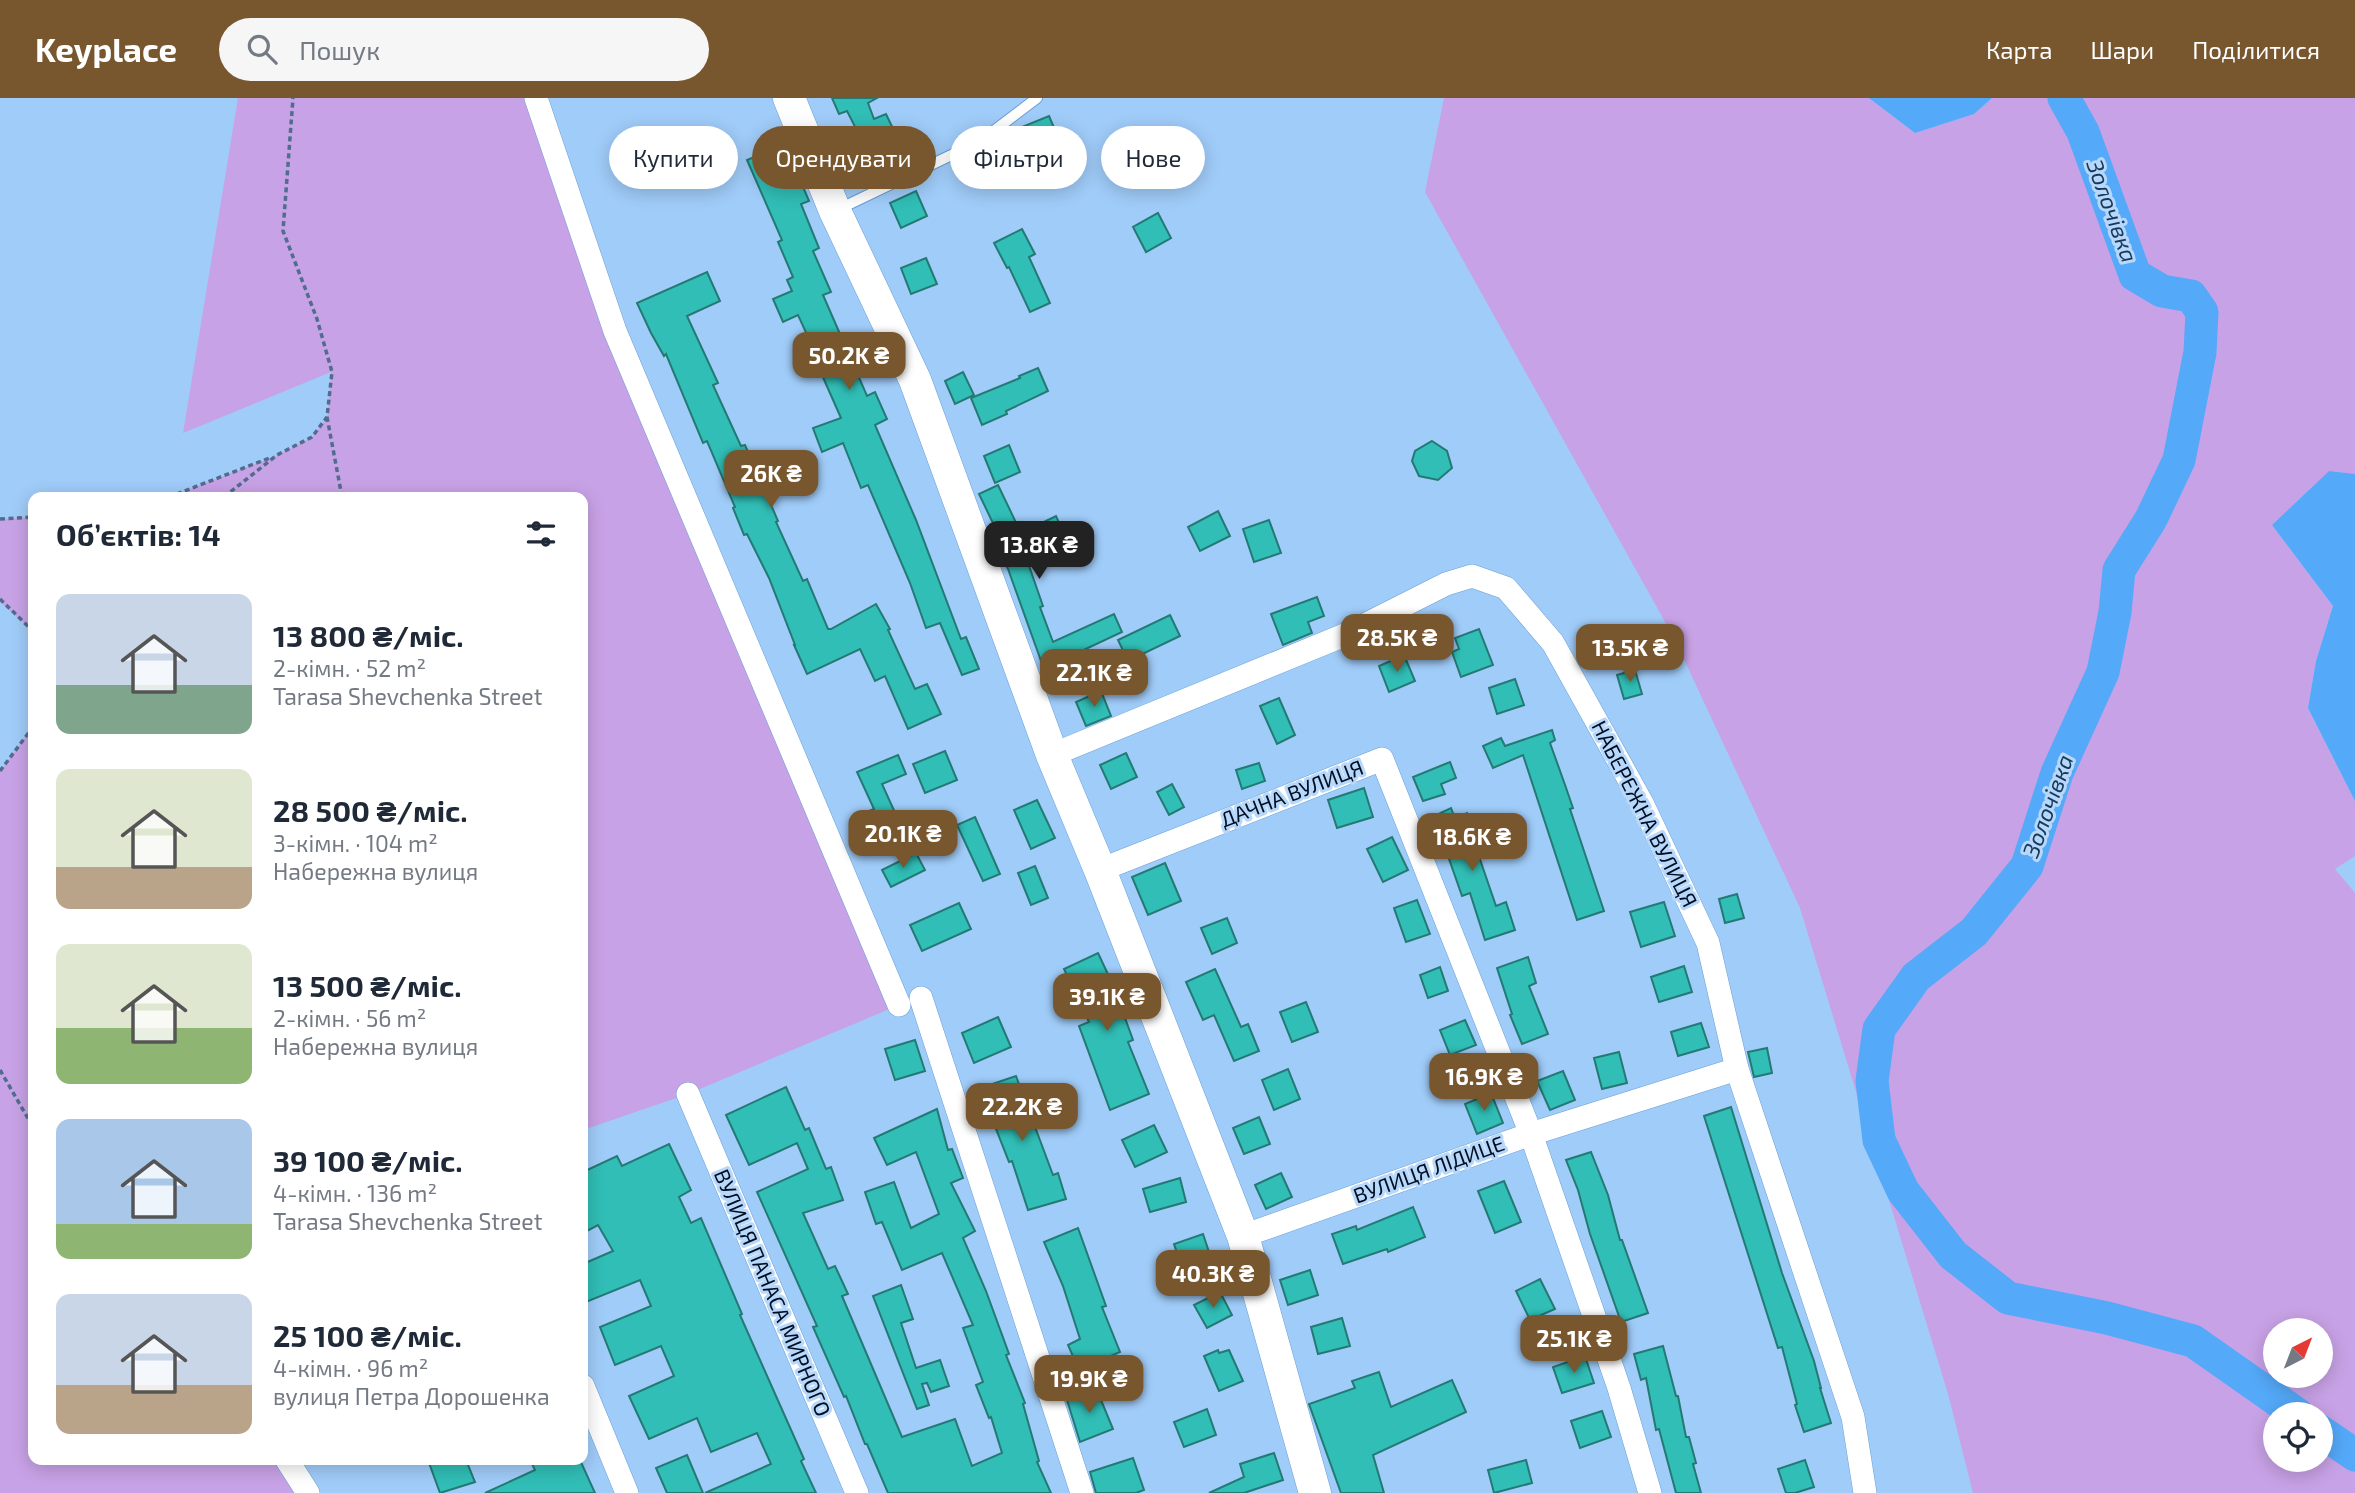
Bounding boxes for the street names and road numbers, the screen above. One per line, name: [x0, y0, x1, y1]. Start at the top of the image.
street label: НАБЕРЕЖНА ВУЛИЦЯ: [1587, 716, 1703, 911]
street label: ДАЧНА ВУЛИЦЯ: [1216, 754, 1367, 831]
street label: ВУЛИЦЯ ЛІДИЦЕ: [1350, 1130, 1507, 1207]
street label: ВУЛИЦЯ ПАНАСА МИРНОГО: [710, 1165, 837, 1420]

